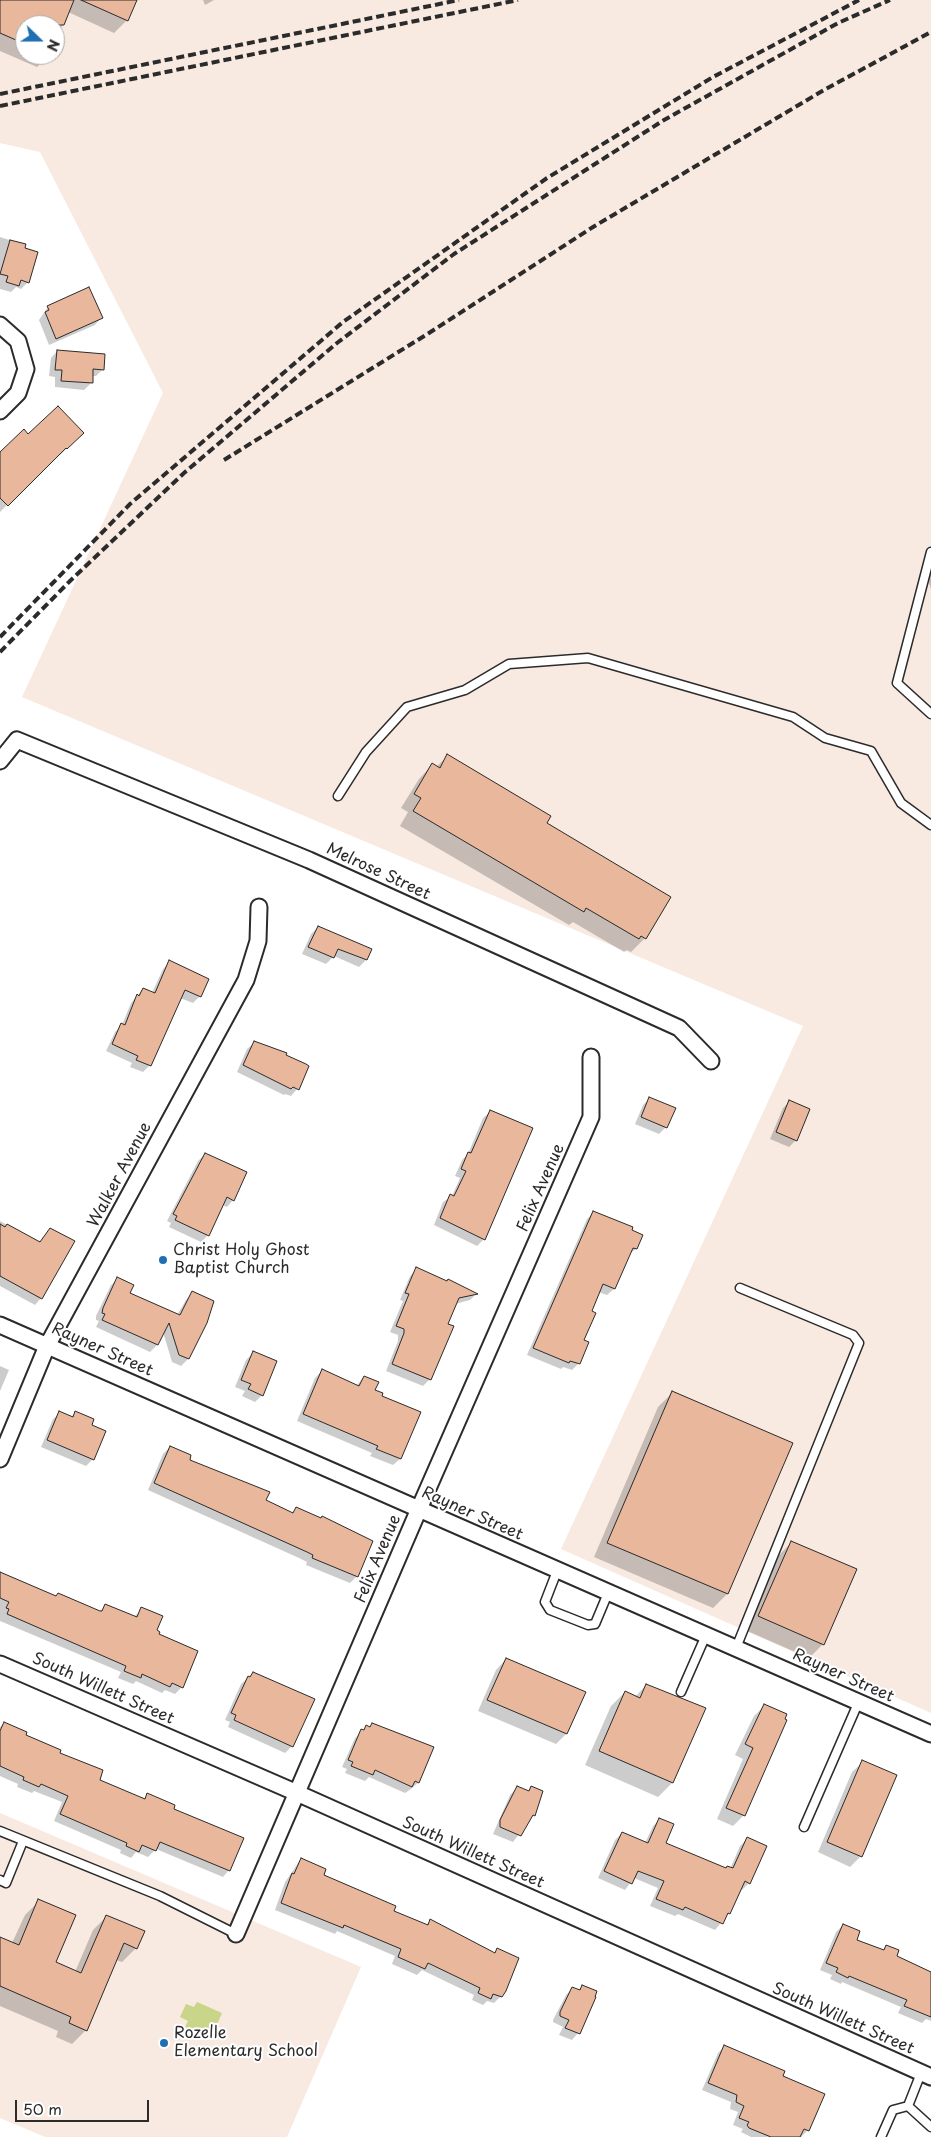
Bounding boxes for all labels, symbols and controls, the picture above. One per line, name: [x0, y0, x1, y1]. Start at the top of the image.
north arrow: [15, 15, 65, 65]
text: N: [42, 36, 65, 55]
street label: Melrose Street: [323, 840, 433, 904]
street label: Walker Avenue: [84, 1119, 156, 1231]
street label: Felix Avenue: [513, 1141, 569, 1235]
place label: Christ Holy Ghost Baptist Church: [173, 1241, 309, 1279]
marker: Christ Holy Ghost Baptist Church: [157, 1254, 169, 1266]
street label: Rayner Street: [48, 1319, 156, 1381]
street label: Rayner Street: [418, 1483, 526, 1545]
street label: Felix Avenue: [351, 1512, 405, 1606]
street label: Rayner Street: [789, 1645, 897, 1707]
street label: South Willett Street: [29, 1649, 177, 1729]
street label: South Willett Street: [399, 1813, 547, 1893]
street label: South Willett Street: [769, 1979, 917, 2059]
place label: Rozelle Elementary School: [174, 2024, 318, 2062]
marker: Rozelle Elementary School: [158, 2037, 170, 2049]
scale bar: [18, 2090, 151, 2122]
text: 50 m: [23, 2097, 62, 2120]

